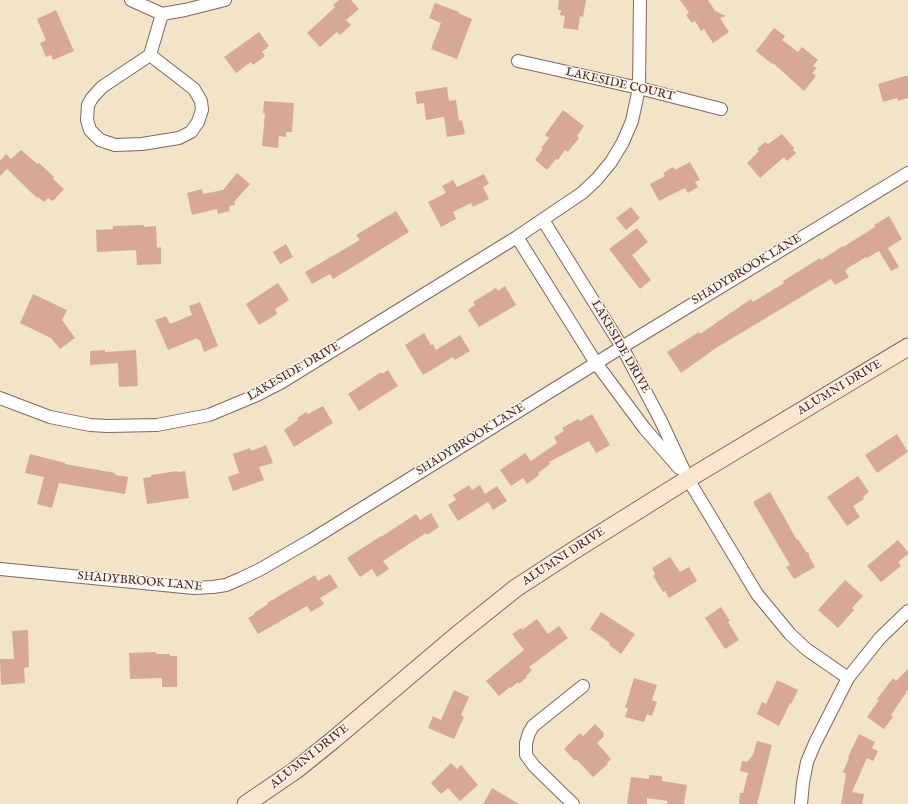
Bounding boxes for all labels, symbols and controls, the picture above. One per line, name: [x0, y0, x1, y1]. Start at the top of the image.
street label: LAKESIDE COURT: [564, 65, 676, 105]
street label: SHADYBROOK LANE: [690, 232, 804, 308]
street label: LAKESIDE DRIVE: [587, 298, 653, 396]
street label: LAKESIDE DRIVE: [245, 339, 343, 405]
street label: ALUMNI DRIVE: [795, 357, 885, 419]
street label: SHADYBROOK LANE: [414, 401, 528, 479]
street label: ALUMNI DRIVE: [520, 525, 608, 589]
street label: SHADYBROOK LANE: [77, 569, 203, 595]
street label: ALUMNI DRIVE: [268, 722, 352, 792]

